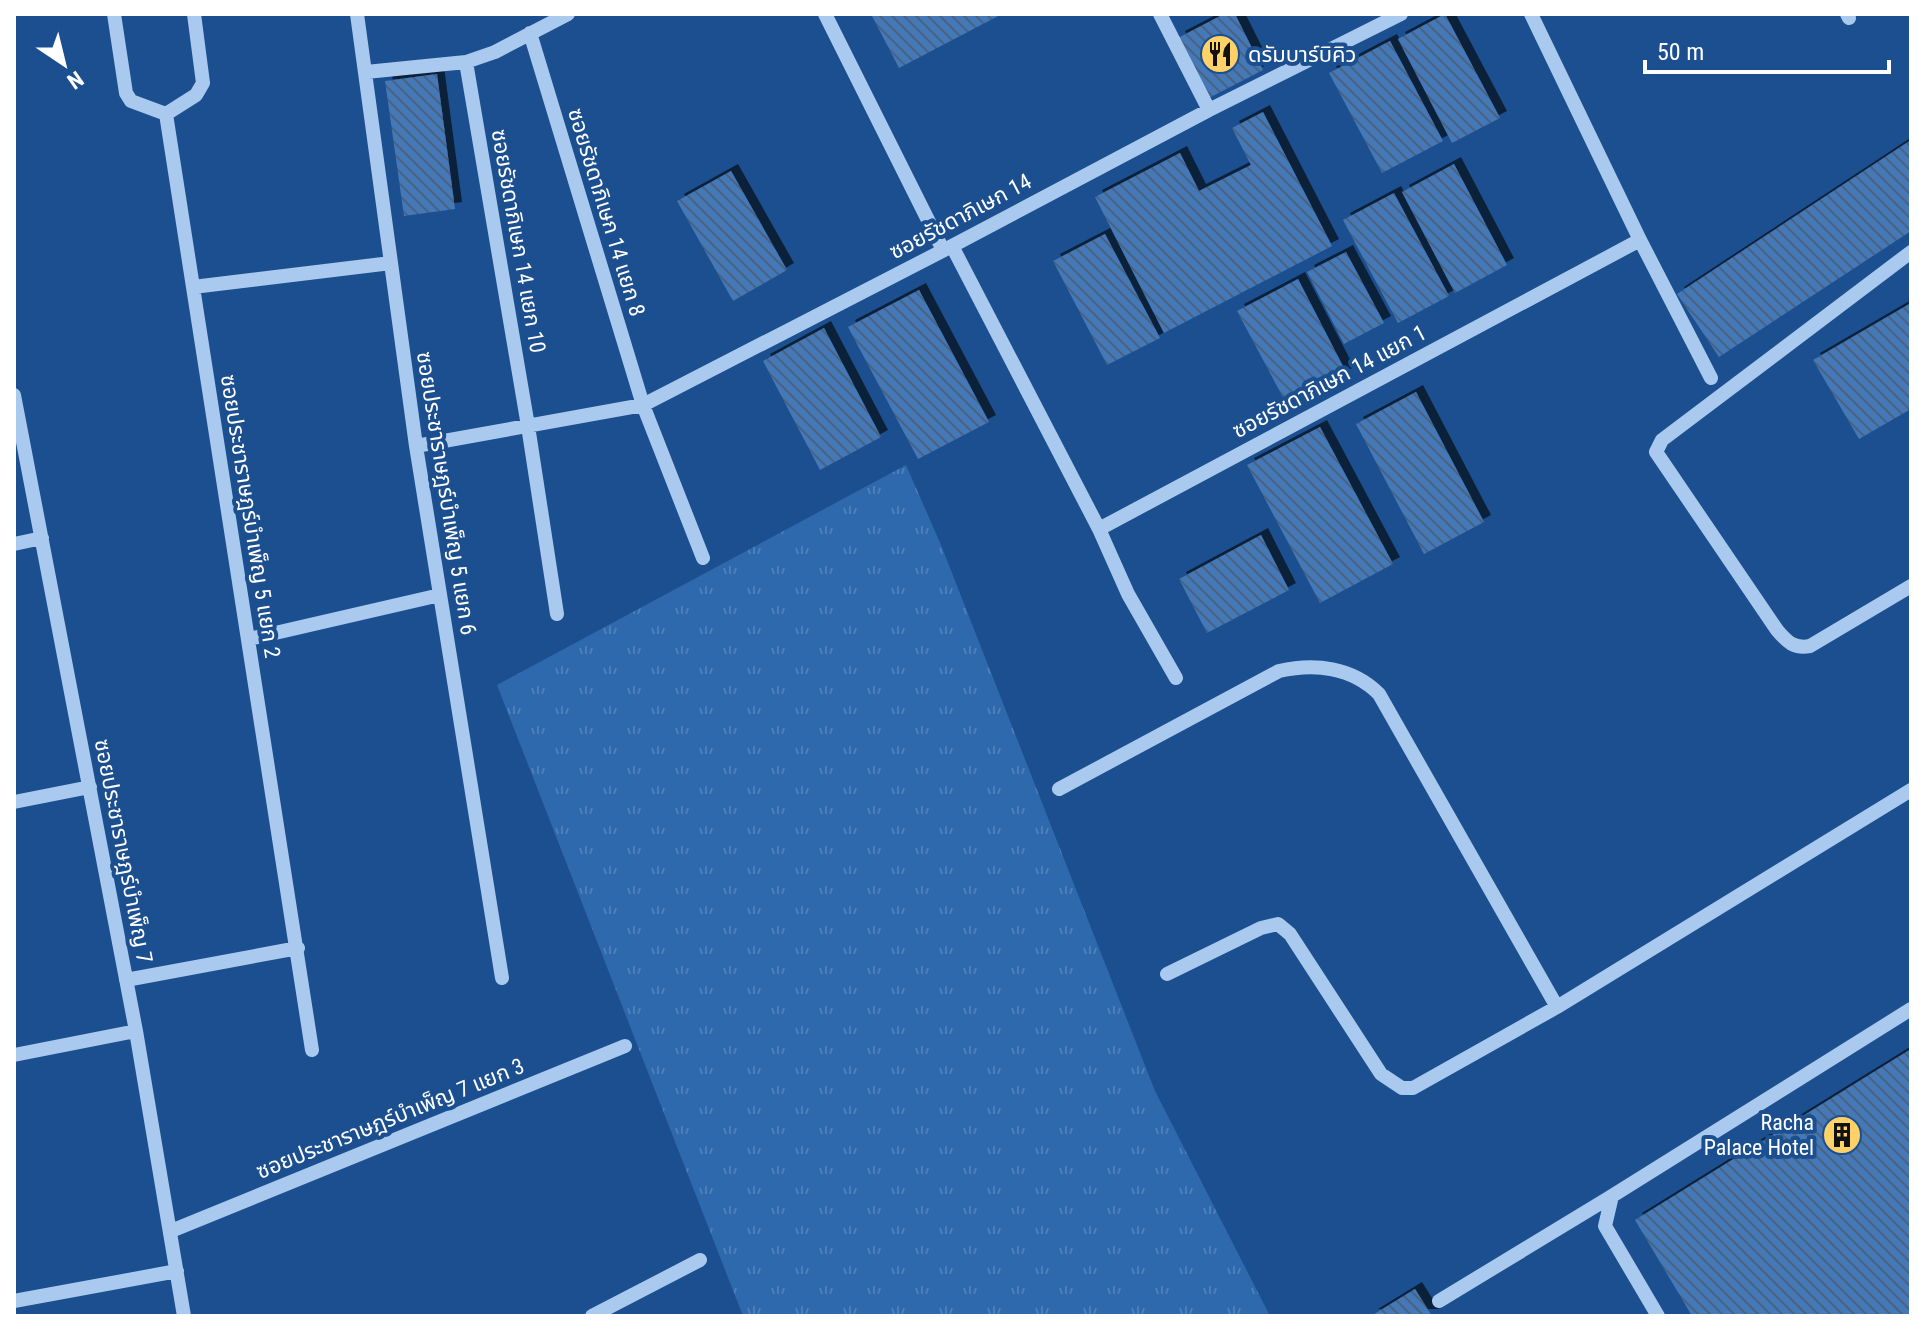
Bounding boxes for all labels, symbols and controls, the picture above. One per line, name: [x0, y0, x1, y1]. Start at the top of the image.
north arrow: [24, 24, 104, 104]
scale bar: [1645, 24, 1889, 74]
restaurant icon: ดรัมบาร์บิคิว: [1199, 33, 1241, 75]
text: 50 m: [1657, 38, 1704, 66]
place label: ดรัมบาร์บิคิว: [1248, 42, 1356, 67]
text: N: [62, 66, 88, 94]
street label: ซอยรัชดาภิเษก 14 แยก 8: [563, 105, 650, 319]
street label: ซอยรัชดาภิเษก 14 แยก 10: [487, 127, 551, 355]
street label: ซอยรัชดาภิเษก 14: [885, 169, 1035, 264]
street label: ซอยรัชดาภิเษก 14 แยก 1: [1228, 320, 1430, 443]
street label: ซอยประชาราษฎร์บำเพ็ญ 5 แยก 6: [412, 350, 481, 637]
street label: ซอยประชาราษฎร์บำเพ็ญ 5 แยก 2: [216, 373, 285, 660]
street label: ซอยประชาราษฎร์บำเพ็ญ 7: [90, 737, 158, 965]
street label: ซอยประชาราษฎร์บำเพ็ญ 7 แยก 3: [253, 1053, 528, 1184]
place label: Racha Palace Hotel: [1704, 1110, 1814, 1160]
building icon: Racha Palace Hotel: [1821, 1114, 1863, 1156]

